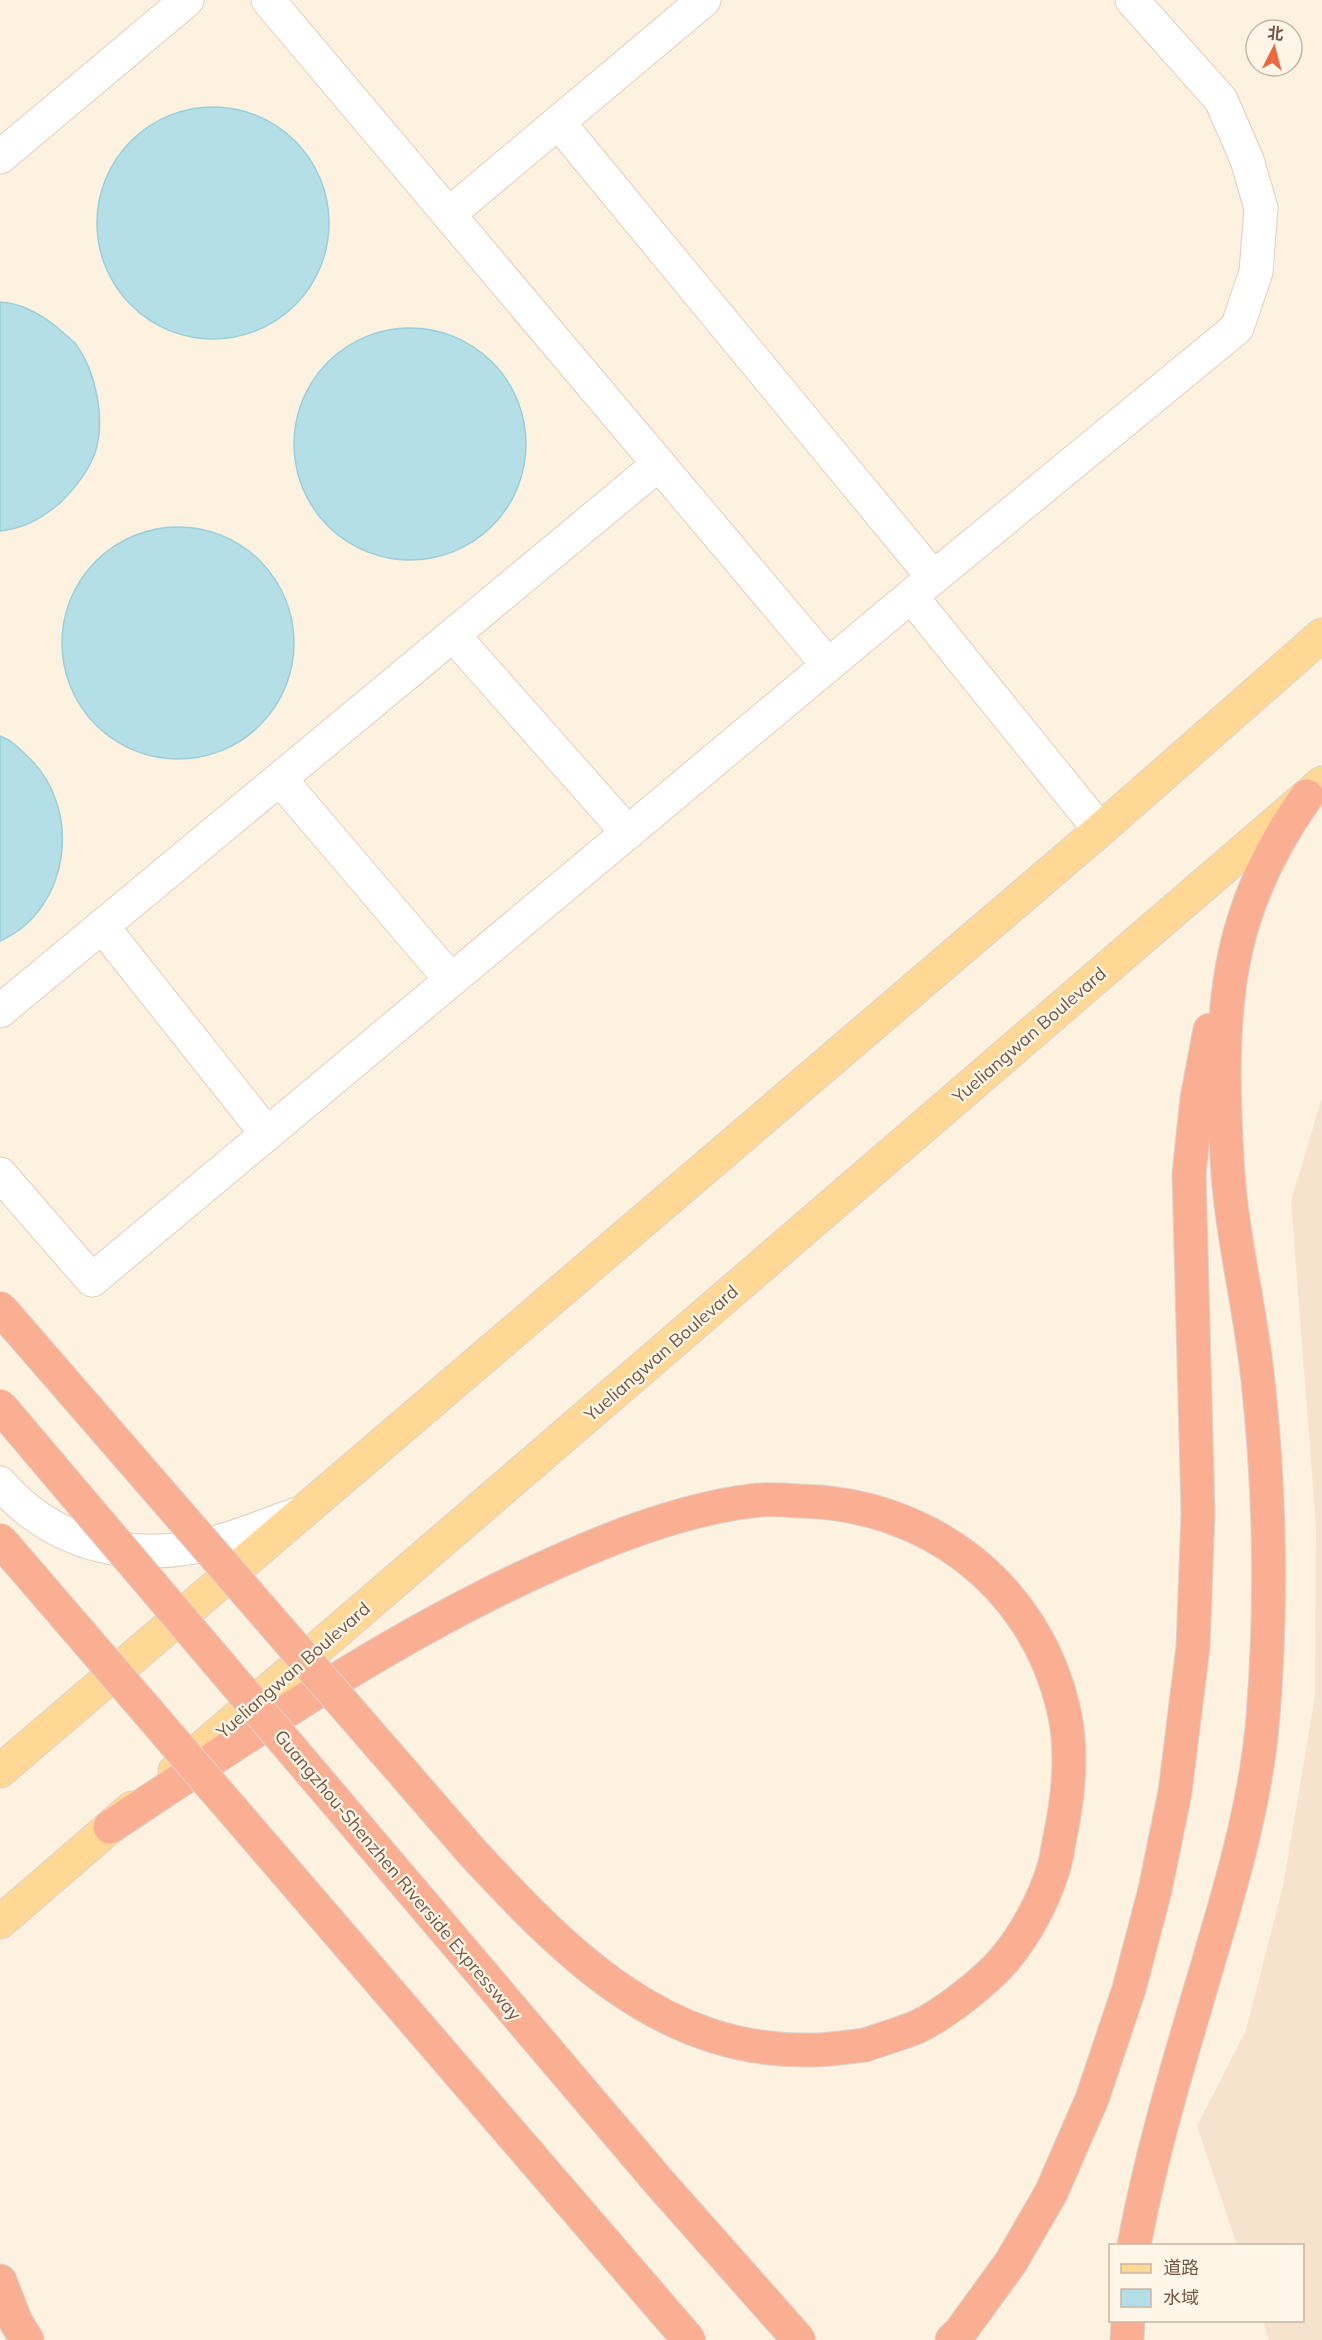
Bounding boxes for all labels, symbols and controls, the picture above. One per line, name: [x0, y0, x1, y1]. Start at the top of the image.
north arrow: [1244, 18, 1304, 78]
text: 北: [1267, 22, 1285, 44]
street label: Yueliangwan Boulevard: [947, 962, 1111, 1109]
street label: Yueliangwan Boulevard: [579, 1280, 743, 1427]
street label: Yueliangwan Boulevard: [211, 1597, 375, 1744]
street label: Guangzhou-Shenzhen Riverside Expressway: [270, 1725, 527, 2025]
legend: [1109, 2244, 1304, 2322]
text: 道路: [1163, 2256, 1199, 2279]
text: 水域: [1163, 2286, 1199, 2309]

